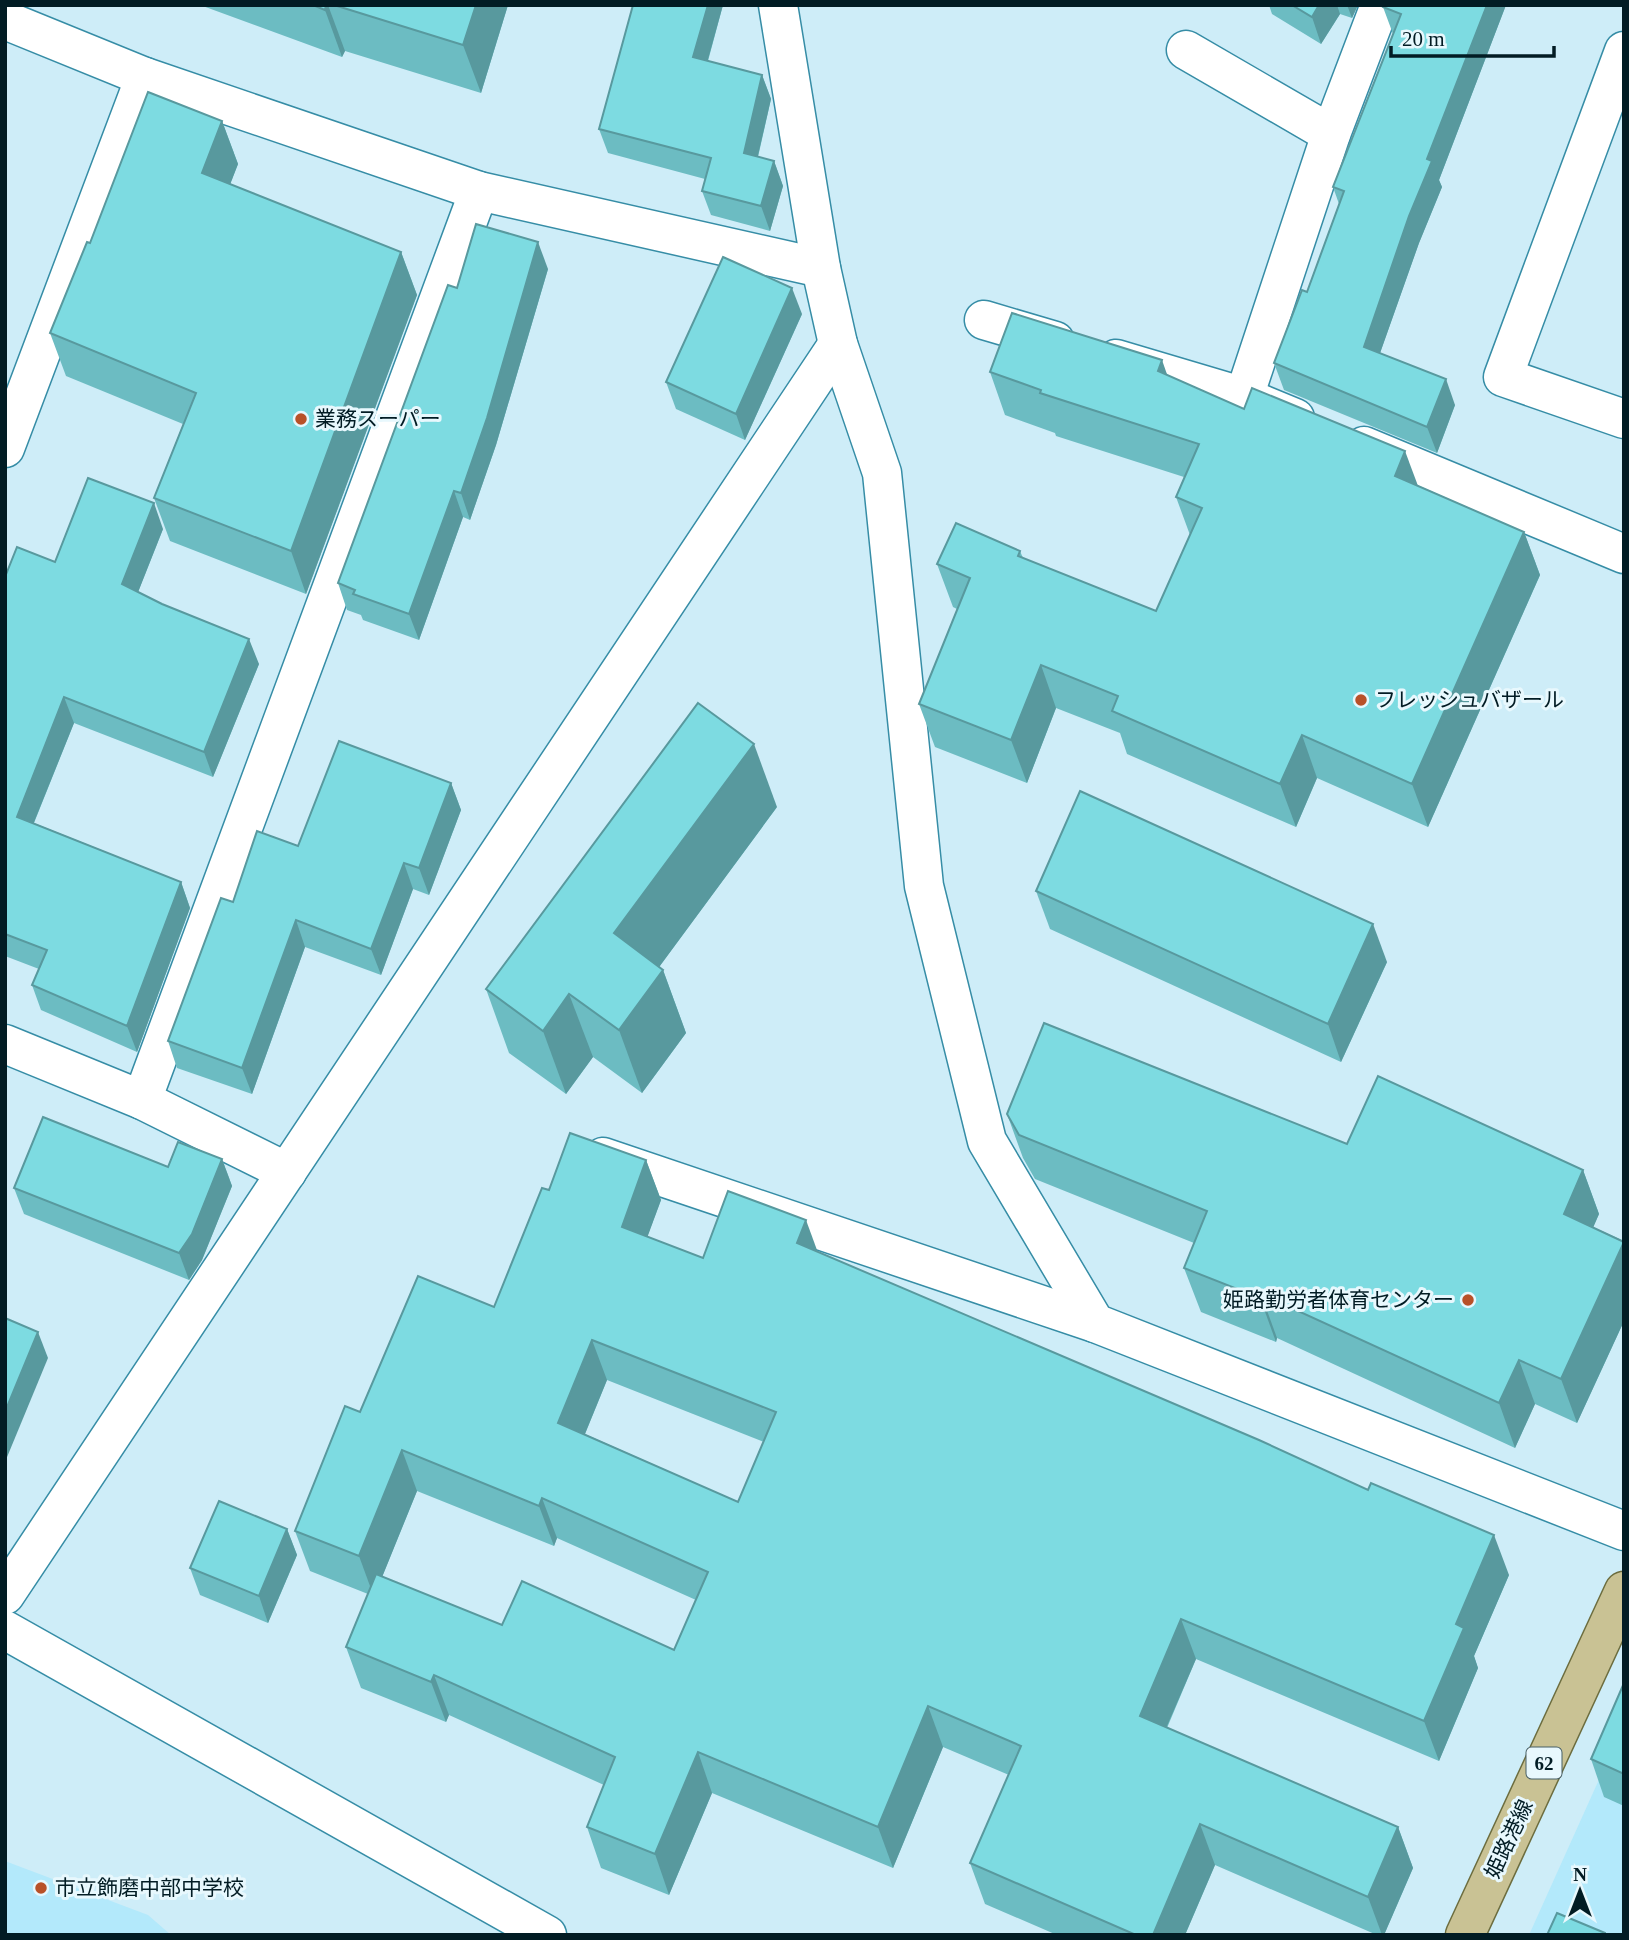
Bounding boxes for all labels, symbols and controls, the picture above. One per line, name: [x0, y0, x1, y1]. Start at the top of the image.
scale bar: [1391, 14, 1554, 58]
text: 20 m: [1402, 27, 1445, 51]
place label: 業務スーパー: [315, 407, 441, 431]
marker: 業務スーパー: [293, 411, 309, 427]
place label: フレッシュバザール: [1375, 688, 1564, 712]
marker: フレッシュバザール: [1353, 692, 1369, 708]
place label: 姫路勤労者体育センター: [1223, 1288, 1454, 1312]
marker: 姫路勤労者体育センター: [1460, 1292, 1476, 1308]
road number: 62: [1526, 1748, 1562, 1778]
street label: 姫路港線: [1480, 1796, 1538, 1882]
north arrow: [1545, 1856, 1615, 1926]
text: N: [1573, 1864, 1587, 1885]
place label: 市立飾磨中部中学校: [55, 1876, 244, 1900]
marker: 市立飾磨中部中学校: [33, 1880, 49, 1896]

